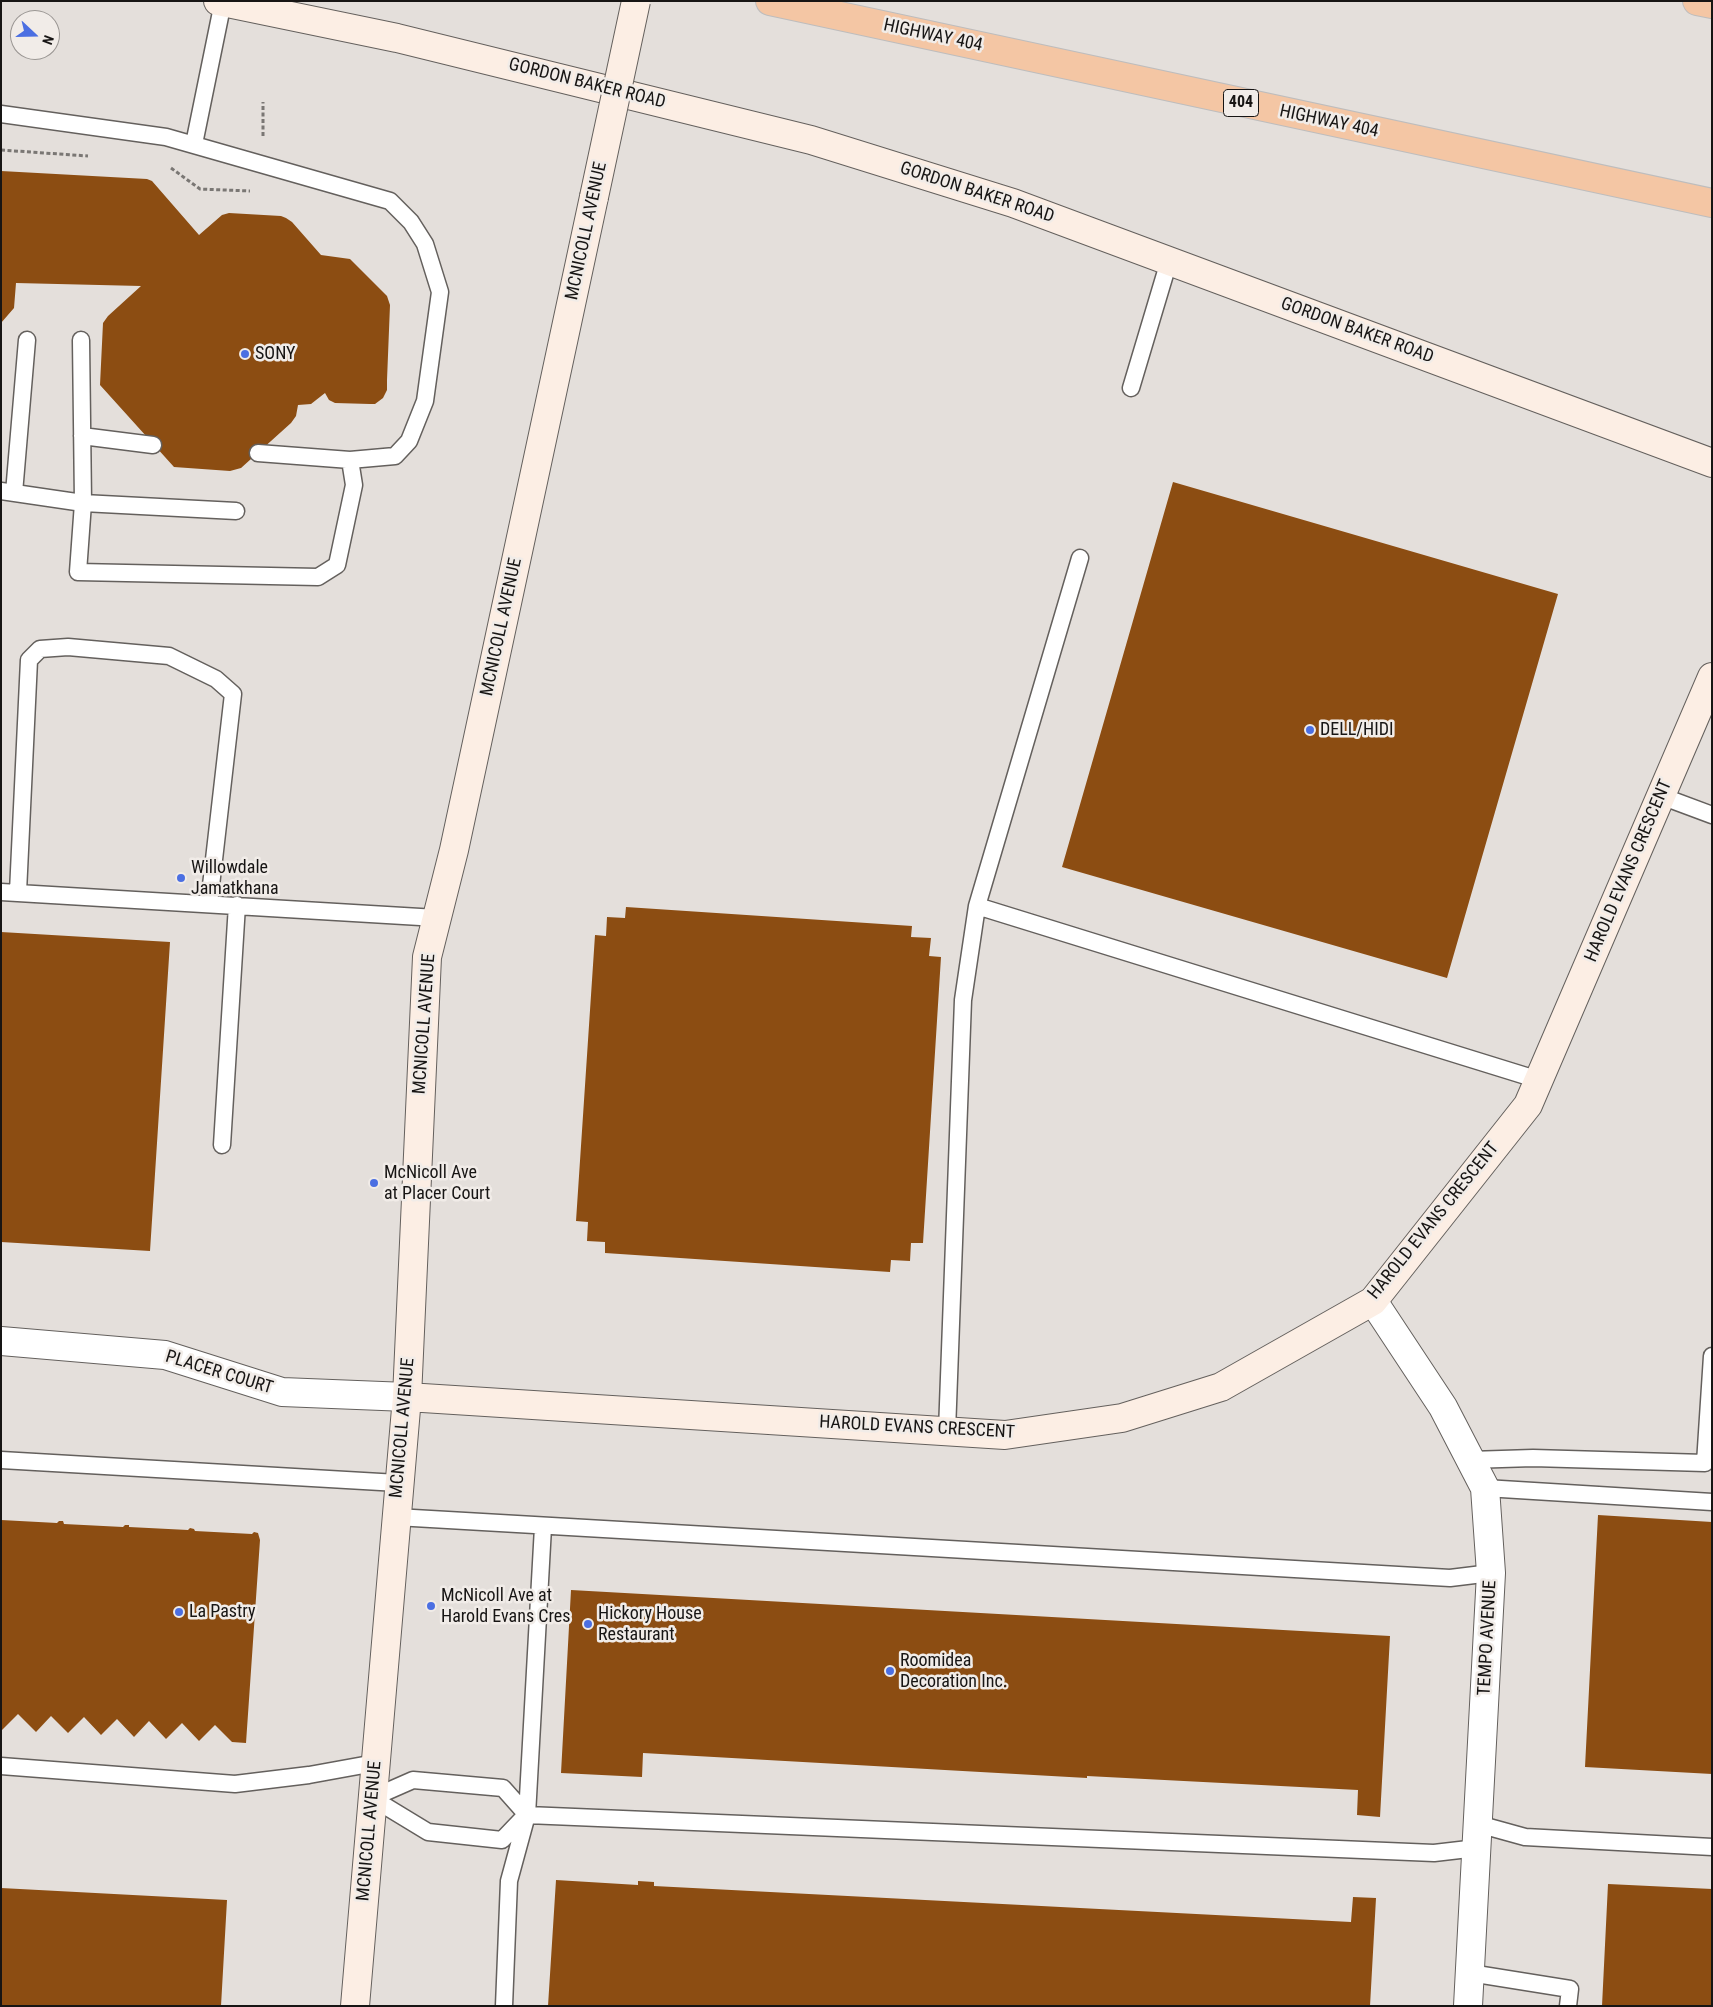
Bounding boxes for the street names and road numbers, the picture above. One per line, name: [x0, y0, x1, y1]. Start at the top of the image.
street label: HIGHWAY 404: [882, 15, 984, 57]
street label: GORDON BAKER ROAD: [506, 54, 668, 114]
road number: 404: [1224, 90, 1258, 116]
street label: HIGHWAY 404: [1278, 101, 1380, 143]
street label: GORDON BAKER ROAD: [897, 158, 1057, 228]
street label: MCNICOLL AVENUE: [562, 160, 612, 302]
street label: GORDON BAKER ROAD: [1278, 293, 1436, 369]
street label: MCNICOLL AVENUE: [477, 556, 527, 698]
street label: HAROLD EVANS CRESCENT: [1581, 777, 1677, 965]
street label: MCNICOLL AVENUE: [409, 953, 441, 1095]
street label: HAROLD EVANS CRESCENT: [1364, 1138, 1504, 1304]
street label: PLACER COURT: [163, 1346, 275, 1400]
street label: MCNICOLL AVENUE: [386, 1357, 420, 1499]
street label: HAROLD EVANS CRESCENT: [819, 1412, 1015, 1444]
street label: TEMPO AVENUE: [1474, 1580, 1502, 1696]
street label: MCNICOLL AVENUE: [353, 1760, 387, 1902]

